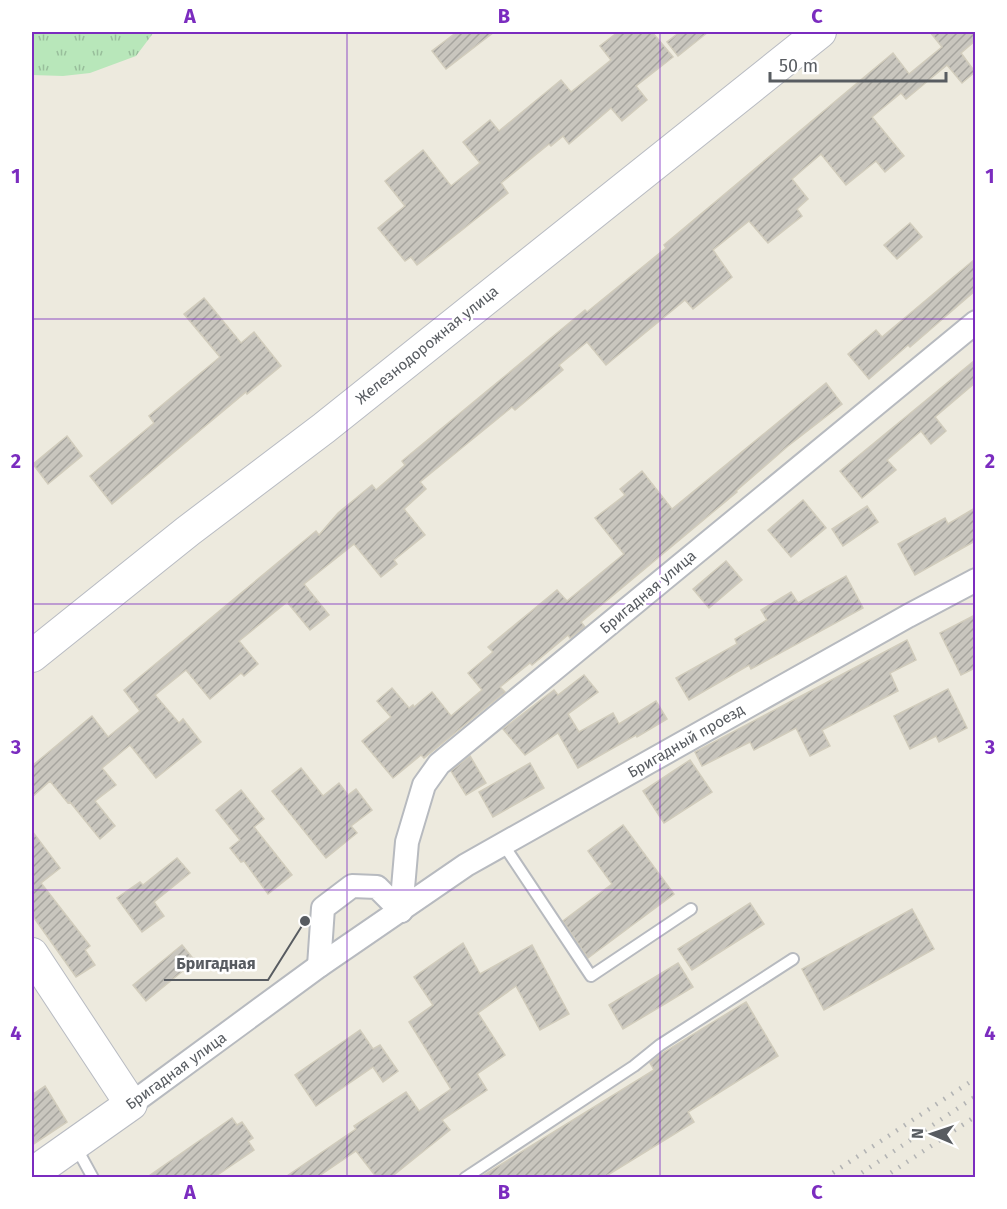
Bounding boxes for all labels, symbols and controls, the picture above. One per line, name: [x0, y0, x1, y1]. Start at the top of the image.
text: A: [183, 4, 197, 28]
text: B: [498, 4, 510, 28]
text: C: [811, 4, 823, 28]
scale bar: [770, 45, 946, 83]
text: 50 m: [779, 55, 818, 77]
text: 1: [11, 164, 21, 188]
text: 1: [985, 164, 995, 188]
street label: Железнодорожная улица: [352, 282, 502, 408]
text: 2: [11, 449, 21, 473]
text: 2: [985, 449, 995, 473]
street label: Бригадная улица: [596, 547, 700, 637]
street label: Бригадный проезд: [624, 700, 748, 782]
text: 3: [10, 735, 21, 759]
text: 3: [984, 735, 995, 759]
callout: Бригадная: [164, 946, 268, 980]
text: Бригадная: [176, 954, 256, 973]
text: 4: [10, 1021, 22, 1045]
text: 4: [984, 1021, 996, 1045]
street label: Бригадная улица: [122, 1028, 230, 1114]
north arrow: [902, 1104, 962, 1164]
text: N: [908, 1128, 927, 1139]
text: A: [183, 1180, 197, 1204]
text: B: [498, 1180, 510, 1204]
text: C: [811, 1180, 823, 1204]

